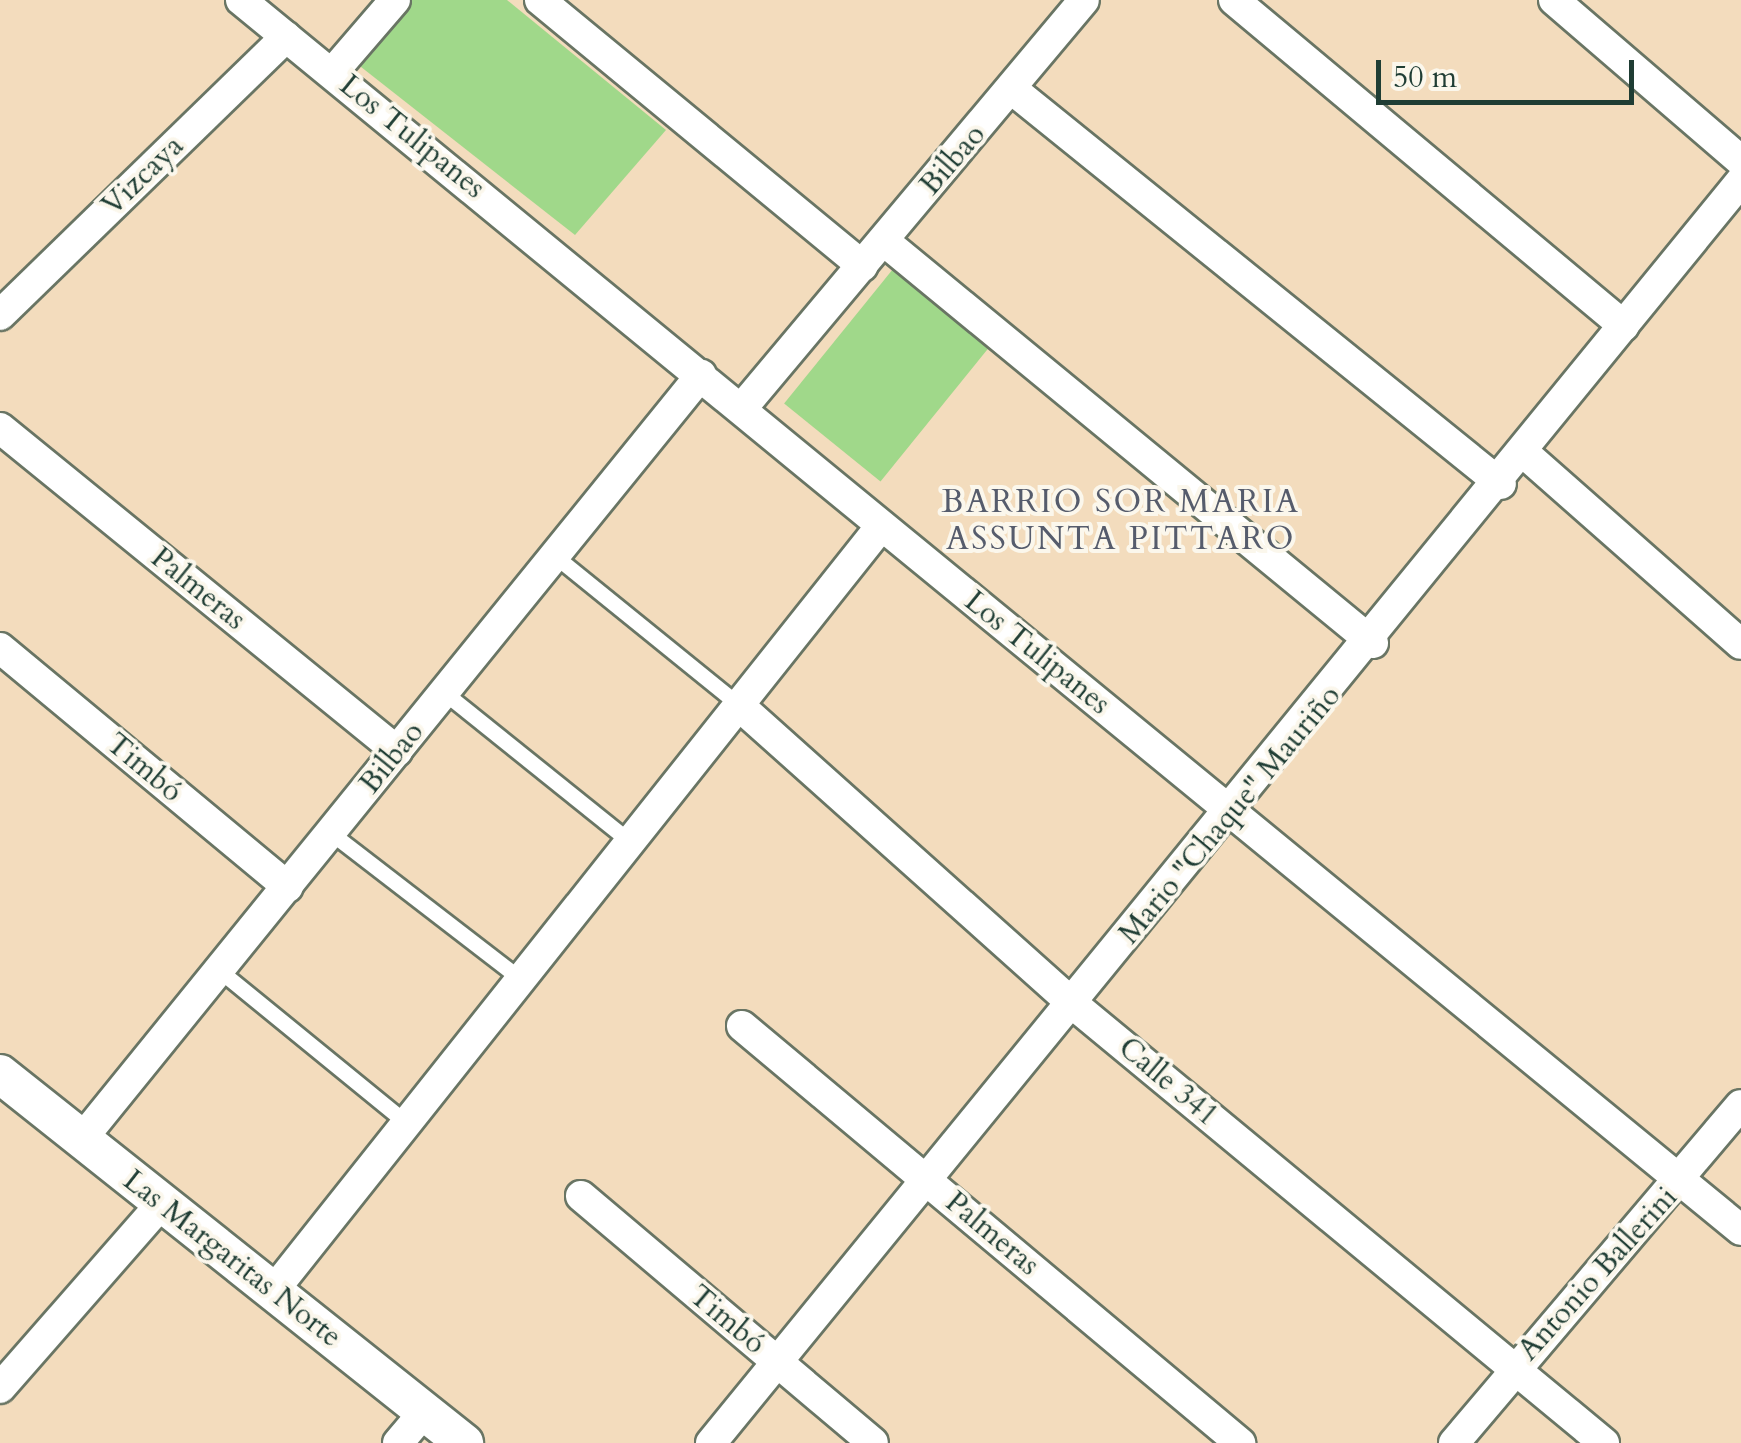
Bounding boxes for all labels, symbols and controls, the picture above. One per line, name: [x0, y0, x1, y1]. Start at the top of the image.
scale bar: [1381, 40, 1638, 102]
text: 50 m: [1393, 57, 1457, 98]
street label: Los Tulipanes: [332, 67, 492, 207]
street label: Bilbao: [913, 117, 993, 203]
street label: Vizcaya: [95, 129, 191, 223]
district label: BARRIO SOR MARIA ASSUNTA PITTARO: [941, 484, 1301, 559]
street label: Palmeras: [143, 540, 253, 638]
street label: Los Tulipanes: [957, 583, 1117, 723]
street label: Mario "Chaque" Mauriño: [1111, 678, 1349, 952]
street label: Bilbao: [352, 715, 432, 801]
street label: Timbó: [99, 726, 189, 810]
street label: Calle 341: [1111, 1030, 1225, 1134]
street label: Las Margaritas Norte: [116, 1163, 348, 1355]
street label: Antonio Ballerini: [1511, 1180, 1685, 1368]
street label: Palmeras: [938, 1184, 1046, 1284]
street label: Timbó: [682, 1278, 772, 1362]

